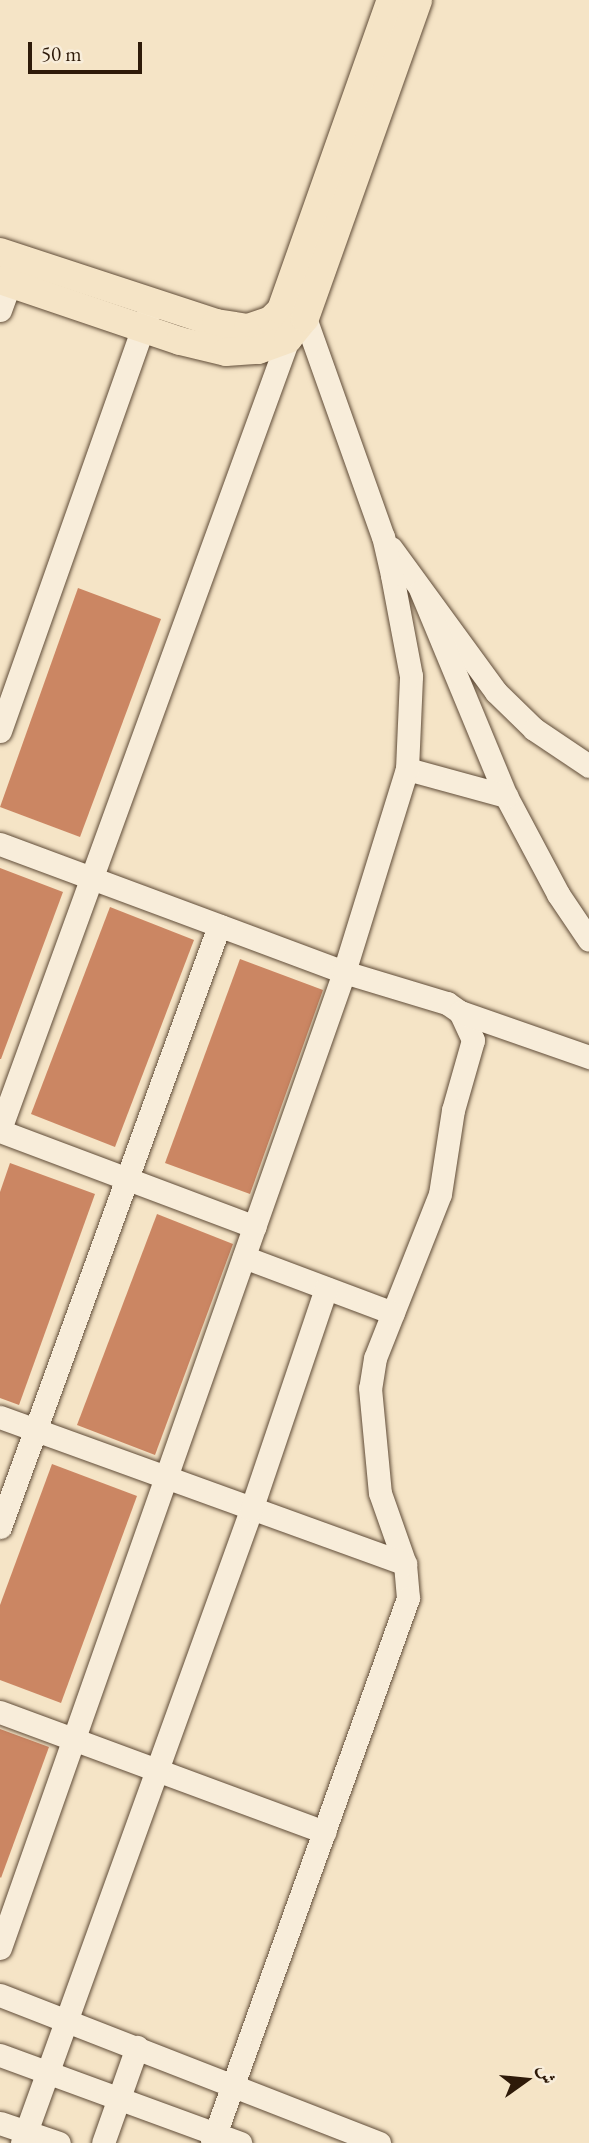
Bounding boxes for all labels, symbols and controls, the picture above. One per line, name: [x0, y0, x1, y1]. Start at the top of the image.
scale bar: [32, 28, 145, 72]
text: 50 m: [41, 40, 82, 67]
north arrow: [491, 2045, 561, 2115]
text: ش: [532, 2062, 561, 2087]

